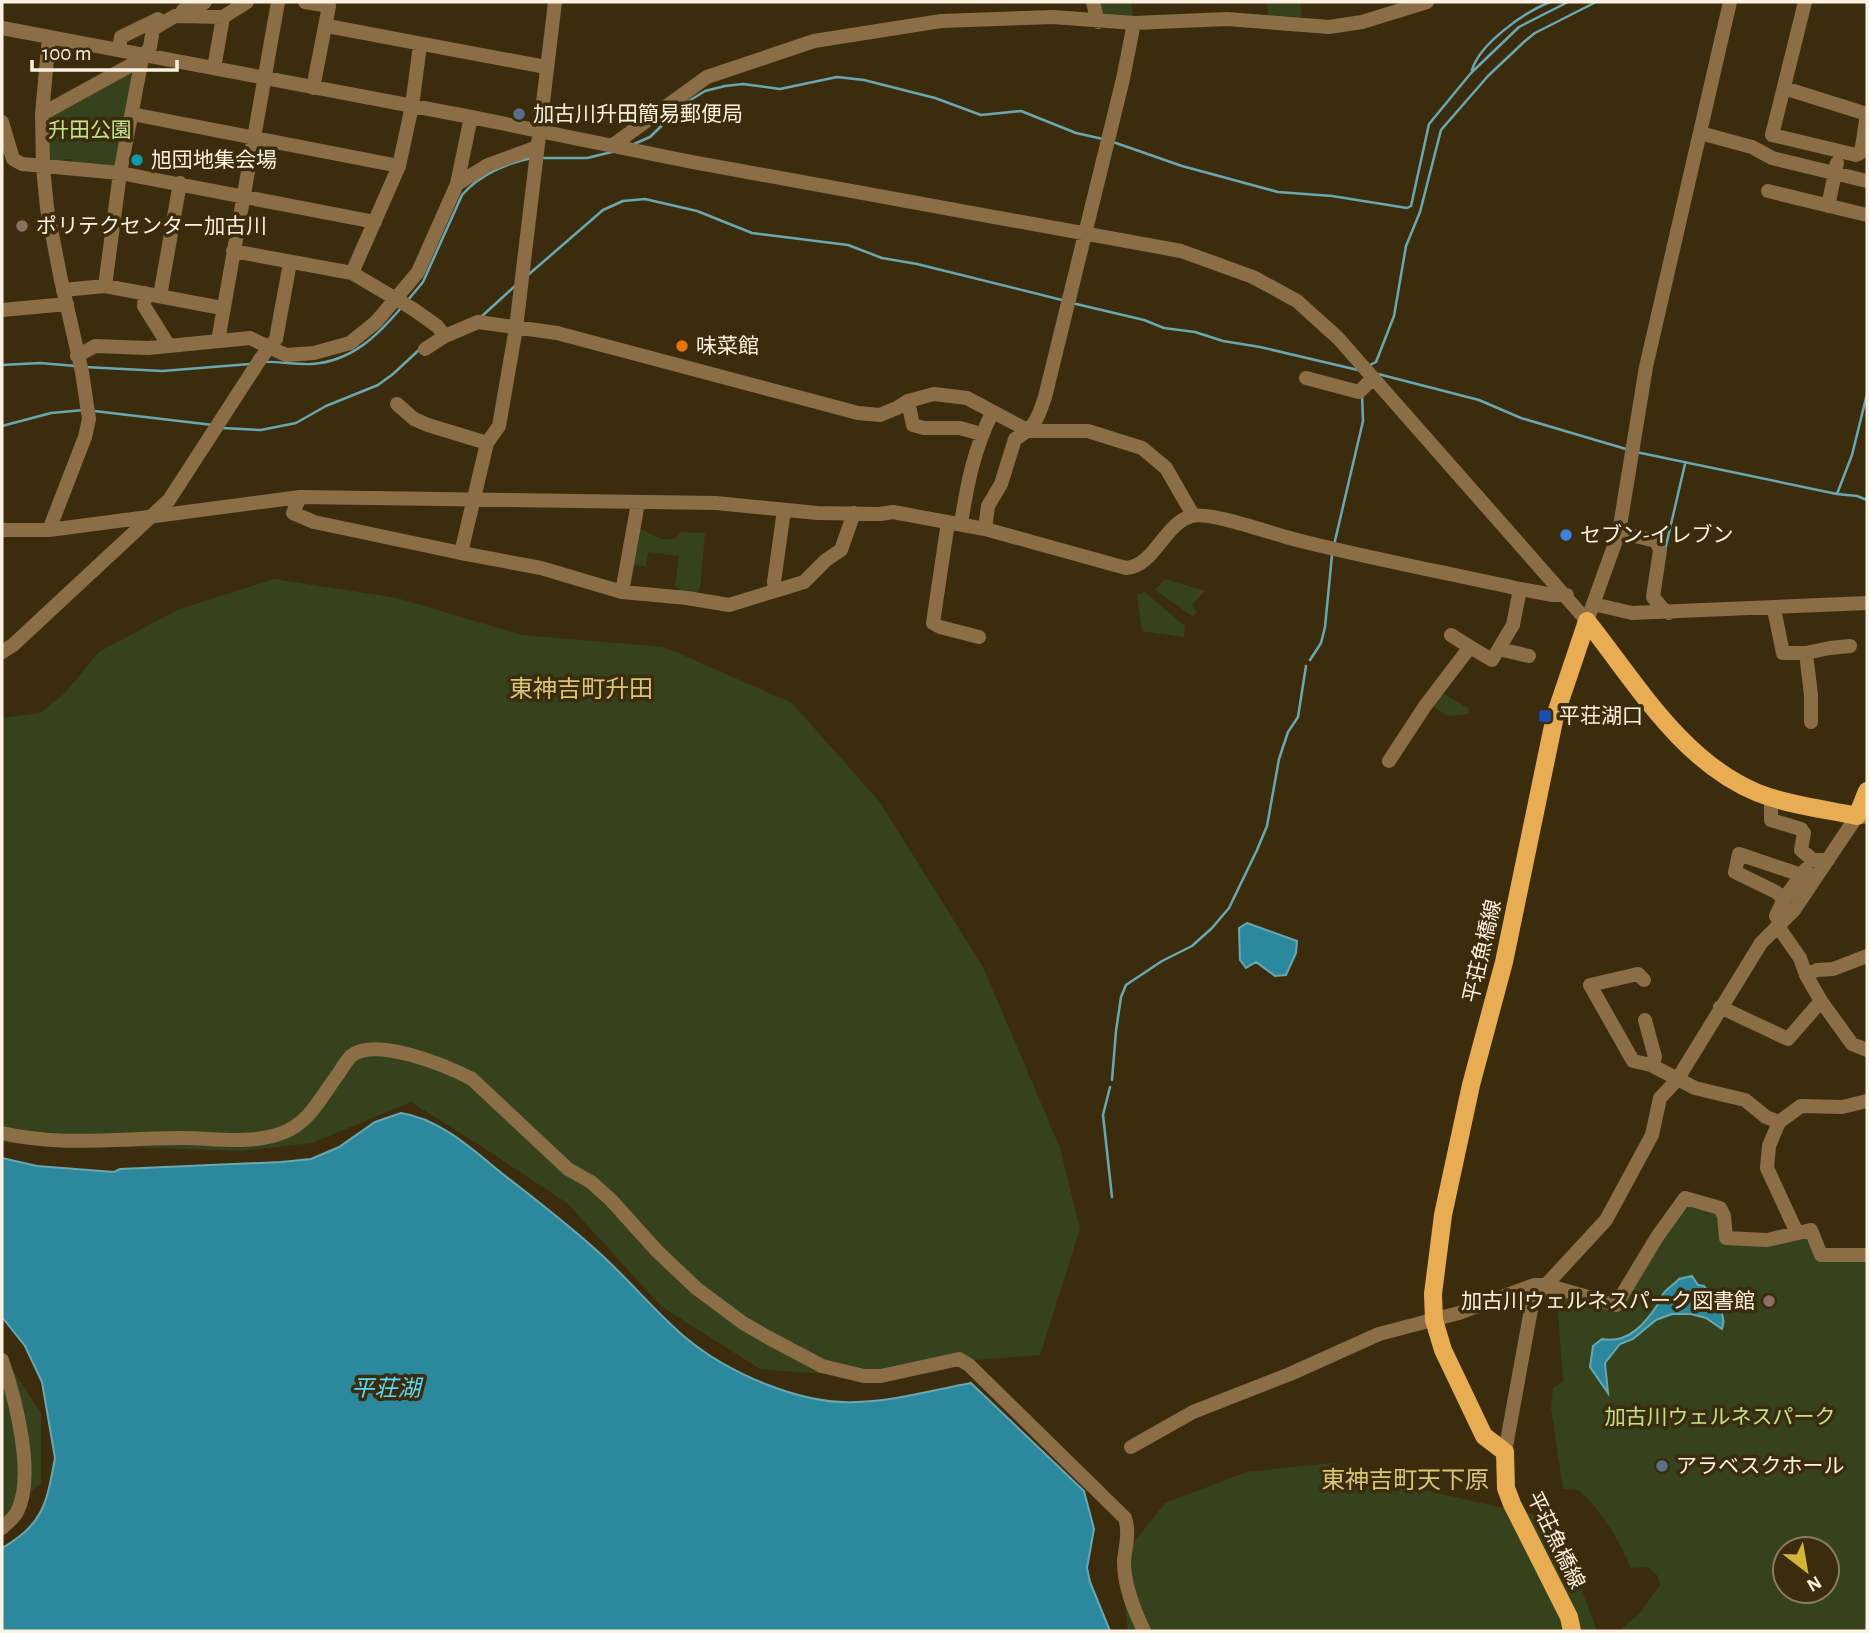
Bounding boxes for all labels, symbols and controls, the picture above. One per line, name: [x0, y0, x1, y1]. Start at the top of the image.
scale bar: [32, 28, 177, 72]
text: 100 m: [42, 43, 92, 64]
place label: 加古川升田簡易郵便局: [533, 103, 743, 125]
marker: 加古川升田簡易郵便局: [511, 106, 527, 122]
park label: 升田公園: [48, 119, 132, 141]
place label: 旭団地集会場: [151, 149, 277, 171]
marker: 旭団地集会場: [129, 152, 145, 168]
place label: ポリテクセンター加古川: [36, 215, 267, 237]
marker: ポリテクセンター加古川: [14, 218, 30, 234]
place label: 味菜館: [696, 335, 759, 357]
marker: 味菜館: [674, 338, 690, 354]
place label: セブン-イレブン: [1580, 523, 1733, 546]
marker: セブン-イレブン: [1558, 527, 1574, 543]
district label: 東神吉町升田: [509, 676, 653, 702]
place label: 平荘湖口: [1559, 705, 1643, 727]
marker: 平荘湖口: [1537, 708, 1553, 724]
street label: 平荘魚橋線: [1459, 897, 1505, 1005]
place label: 加古川ウェルネスパーク図書館: [1461, 1290, 1755, 1312]
marker: 加古川ウェルネスパーク図書館: [1761, 1293, 1777, 1309]
water label: 平荘湖: [352, 1376, 424, 1401]
park label: 加古川ウェルネスパーク: [1605, 1406, 1836, 1428]
place label: アラベスクホール: [1676, 1455, 1844, 1477]
marker: アラベスクホール: [1654, 1458, 1670, 1474]
district label: 東神吉町天下原: [1321, 1467, 1489, 1493]
street label: 平荘魚橋線: [1523, 1488, 1589, 1592]
north arrow: [1771, 1535, 1841, 1605]
text: N: [1803, 1572, 1825, 1595]

